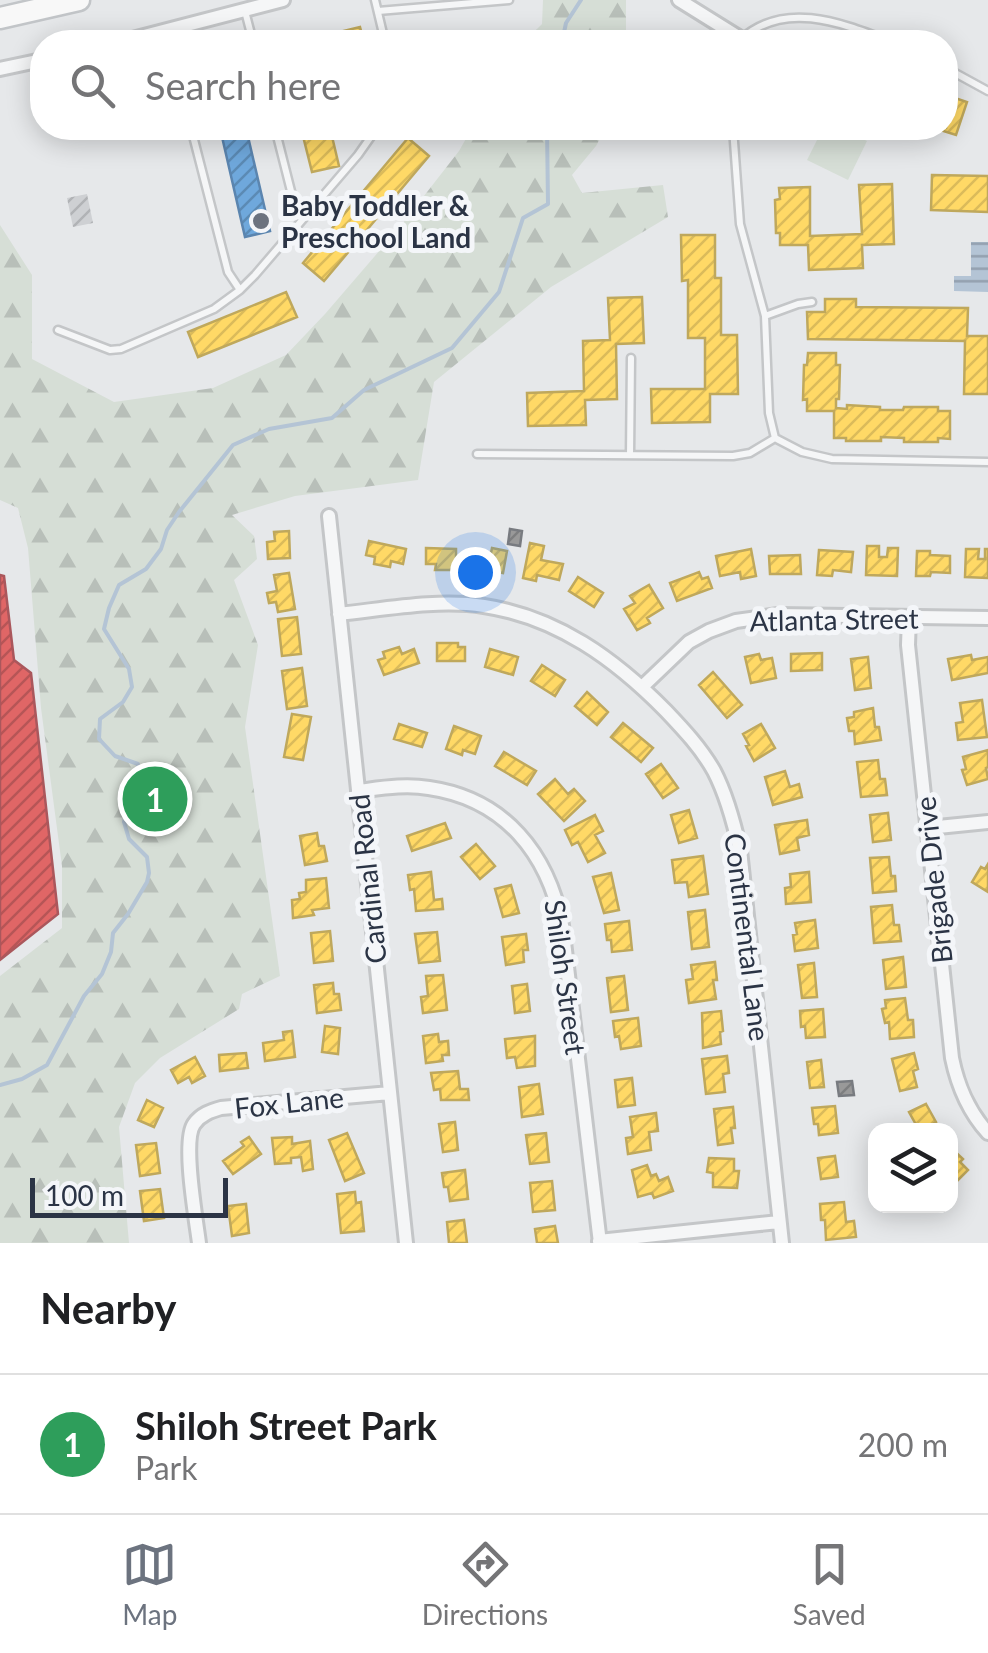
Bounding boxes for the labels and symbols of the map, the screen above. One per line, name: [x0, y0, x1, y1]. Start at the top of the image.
place label: Baby Toddler & Preschool Land: [281, 188, 471, 254]
marker: Baby Toddler & Preschool Land: [250, 210, 272, 232]
your location: [450, 547, 501, 598]
street label: Atlanta Street: [749, 601, 919, 637]
pin: 1: [122, 762, 188, 836]
street label: Cardinal Road: [341, 793, 393, 965]
street label: Brigade Drive: [907, 795, 959, 965]
street label: Continental Lane: [718, 831, 778, 1043]
street label: Shiloh Street: [538, 897, 594, 1057]
street label: Fox Lane: [233, 1079, 345, 1125]
scale bar: [30, 1173, 228, 1218]

